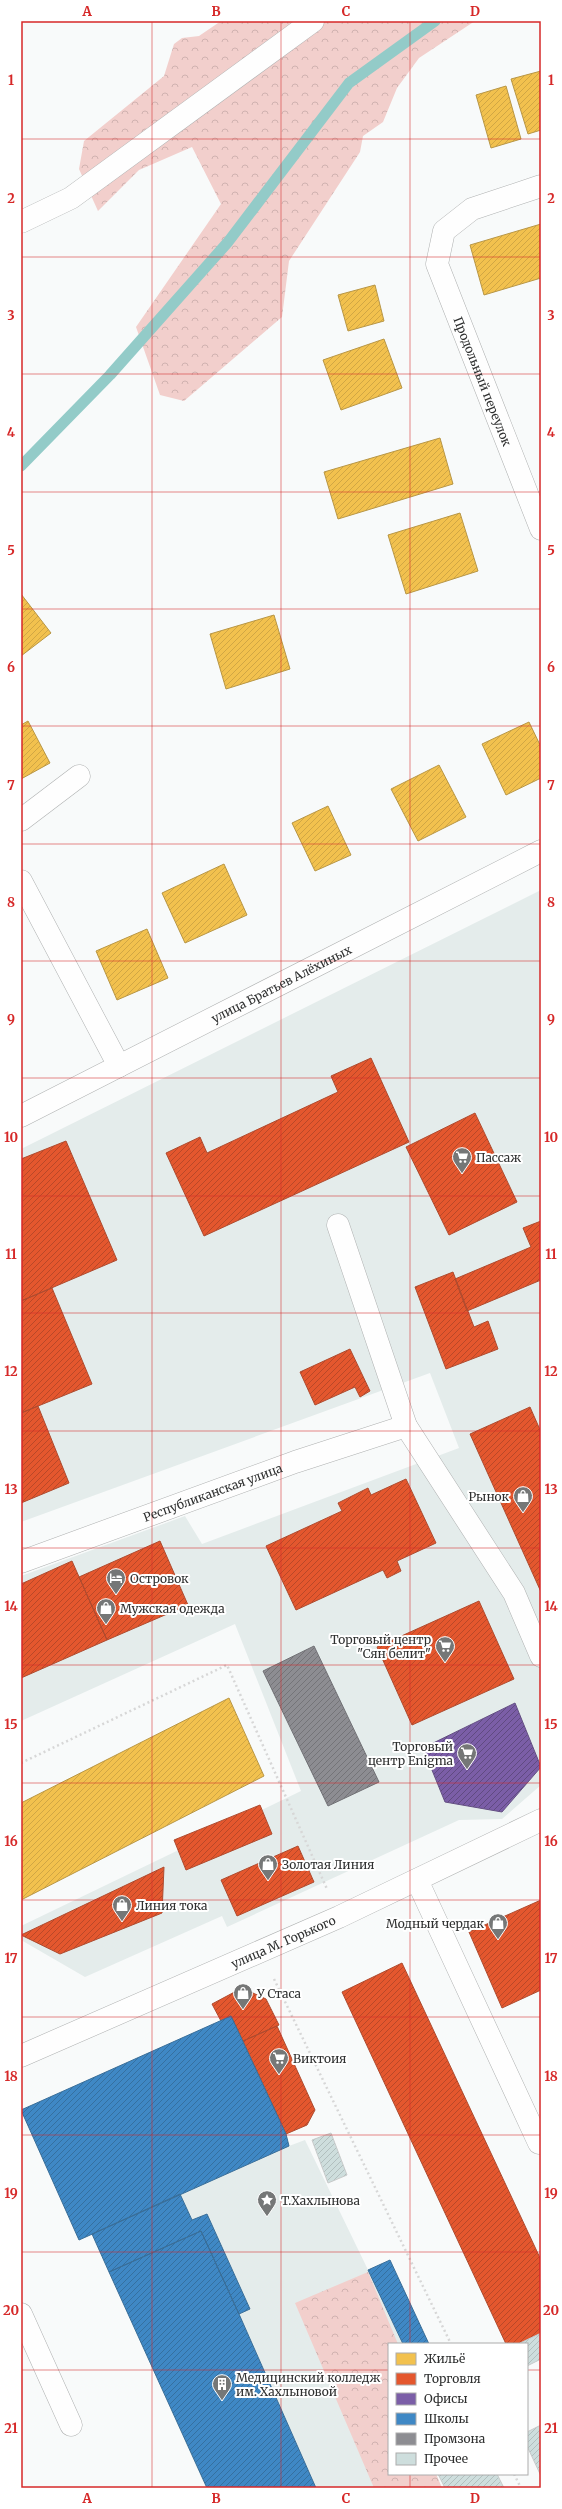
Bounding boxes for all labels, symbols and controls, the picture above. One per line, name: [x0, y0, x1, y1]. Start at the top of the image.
text: A: [81, 3, 92, 20]
text: B: [211, 3, 221, 20]
text: C: [342, 3, 351, 20]
text: D: [470, 3, 480, 20]
text: 1: [8, 72, 14, 89]
text: 1: [548, 72, 554, 89]
text: 2: [7, 190, 15, 207]
text: 2: [547, 190, 555, 207]
text: 3: [7, 307, 15, 324]
text: 3: [547, 307, 555, 324]
street label: Продольный переулок: [451, 314, 515, 448]
text: 4: [7, 424, 16, 441]
text: 4: [547, 424, 556, 441]
text: 5: [7, 542, 15, 559]
text: 5: [547, 542, 555, 559]
text: 6: [7, 659, 15, 676]
text: 6: [547, 659, 555, 676]
text: 7: [7, 777, 15, 794]
text: 7: [547, 777, 555, 794]
text: 8: [7, 894, 15, 911]
text: 8: [547, 894, 555, 911]
street label: улица Братьев Алёхиных: [209, 941, 355, 1025]
text: 9: [7, 1011, 15, 1028]
text: 9: [547, 1011, 555, 1028]
text: 10: [4, 1129, 18, 1146]
text: 10: [544, 1129, 558, 1146]
supermarket icon: Пассаж: [451, 1146, 473, 1174]
place label: Пассаж: [476, 1150, 521, 1165]
text: 11: [5, 1246, 17, 1263]
text: 11: [545, 1246, 557, 1263]
text: 12: [4, 1363, 18, 1380]
text: 12: [544, 1363, 558, 1380]
street label: Республиканская улица: [141, 1460, 285, 1524]
text: 13: [4, 1481, 18, 1498]
text: 13: [544, 1481, 558, 1498]
shop icon: Рынок: [512, 1485, 534, 1513]
place label: Рынок: [468, 1489, 509, 1504]
hotel icon: Островок: [105, 1567, 127, 1595]
place label: Островок: [130, 1571, 189, 1586]
shop icon: Мужская одежда: [95, 1597, 117, 1625]
text: 14: [4, 1598, 19, 1615]
text: 14: [544, 1598, 559, 1615]
place label: Мужская одежда: [120, 1601, 225, 1616]
place label: Торговый центр "Сян белит": [330, 1632, 431, 1661]
supermarket icon: Торговый центр "Сян белит": [434, 1635, 456, 1663]
text: 15: [4, 1716, 18, 1733]
text: 15: [544, 1716, 558, 1733]
place label: Торговый центр Enigma: [368, 1739, 454, 1768]
supermarket icon: Торговый центр Enigma: [456, 1742, 478, 1770]
text: 16: [4, 1833, 18, 1850]
text: 16: [544, 1833, 558, 1850]
shop icon: Золотая Линия: [257, 1853, 279, 1881]
place label: Золотая Линия: [282, 1857, 374, 1872]
shop icon: Линия тока: [111, 1894, 133, 1922]
place label: Линия тока: [136, 1898, 208, 1913]
street label: улица М. Горького: [228, 1912, 338, 1971]
shop icon: Модный чердак: [487, 1912, 509, 1940]
place label: Модный чердак: [386, 1916, 484, 1931]
text: 17: [4, 1950, 18, 1967]
text: 17: [544, 1950, 558, 1967]
shop icon: У Стаса: [232, 1982, 254, 2010]
place label: У Стаса: [256, 1986, 302, 2001]
supermarket icon: Виктоия: [268, 2047, 290, 2075]
place label: Виктоия: [293, 2051, 346, 2066]
text: 18: [4, 2068, 18, 2085]
text: 18: [544, 2068, 558, 2085]
text: 19: [4, 2185, 18, 2202]
text: 19: [544, 2185, 558, 2202]
place icon: Т.Хахлынова: [256, 2189, 278, 2217]
place label: Т.Хахлынова: [281, 2193, 361, 2208]
text: 20: [3, 2302, 19, 2319]
text: 20: [543, 2302, 559, 2319]
legend: [388, 2343, 528, 2475]
text: Жильё: [424, 2351, 465, 2366]
place label: Медицинский колледж им. Хахлыновой: [236, 2370, 380, 2399]
text: Торговля: [424, 2371, 481, 2386]
building icon: Медицинский колледж им. Хахлыновой: [211, 2373, 233, 2401]
text: Офисы: [424, 2391, 468, 2406]
text: Школы: [424, 2411, 469, 2426]
text: 21: [4, 2420, 18, 2437]
text: 21: [544, 2420, 558, 2437]
text: Промзона: [424, 2431, 486, 2446]
text: Прочее: [424, 2451, 468, 2466]
text: A: [81, 2490, 92, 2507]
text: B: [211, 2490, 221, 2507]
text: C: [342, 2490, 351, 2507]
text: D: [470, 2490, 480, 2507]

